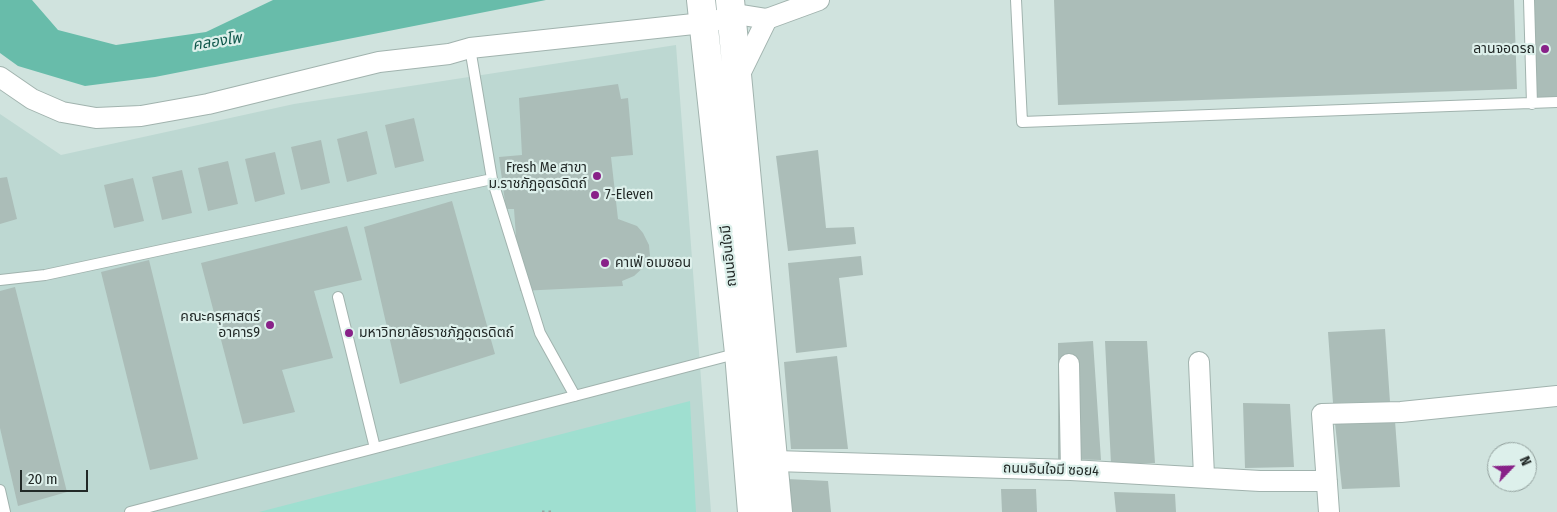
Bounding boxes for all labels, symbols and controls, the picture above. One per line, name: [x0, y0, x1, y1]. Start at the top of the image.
water label: คลองโพ: [191, 29, 243, 55]
place label: ลานจอดรถ: [1473, 41, 1535, 57]
marker: ลานจอดรถ: [1539, 43, 1551, 55]
place label: Fresh Me สาขา ม.ราชภัฏอุตรดิตถ์: [489, 160, 587, 192]
marker: Fresh Me สาขา ม.ราชภัฏอุตรดิตถ์: [591, 170, 603, 182]
place label: 7-Eleven: [605, 187, 653, 203]
marker: 7-Eleven: [589, 189, 601, 201]
street label: ถนนอินใจมี: [717, 224, 741, 288]
place label: คาเฟ่ อเมซอน: [615, 255, 691, 271]
marker: คาเฟ่ อเมซอน: [599, 257, 611, 269]
place label: คณะครุศาสตร์ อาคาร9: [180, 309, 260, 342]
marker: คณะครุศาสตร์ อาคาร9: [264, 319, 276, 331]
place label: มหาวิทยาลัยราชภัฏอุตรดิตถ์: [359, 325, 514, 341]
marker: มหาวิทยาลัยราชภัฏอุตรดิตถ์: [343, 327, 355, 339]
north arrow: [1487, 442, 1537, 492]
text: N: [1516, 454, 1535, 468]
scale bar: [22, 460, 90, 492]
street label: ถนนอินใจมี ซอย4: [1003, 460, 1099, 480]
text: 20 m: [28, 470, 58, 488]

